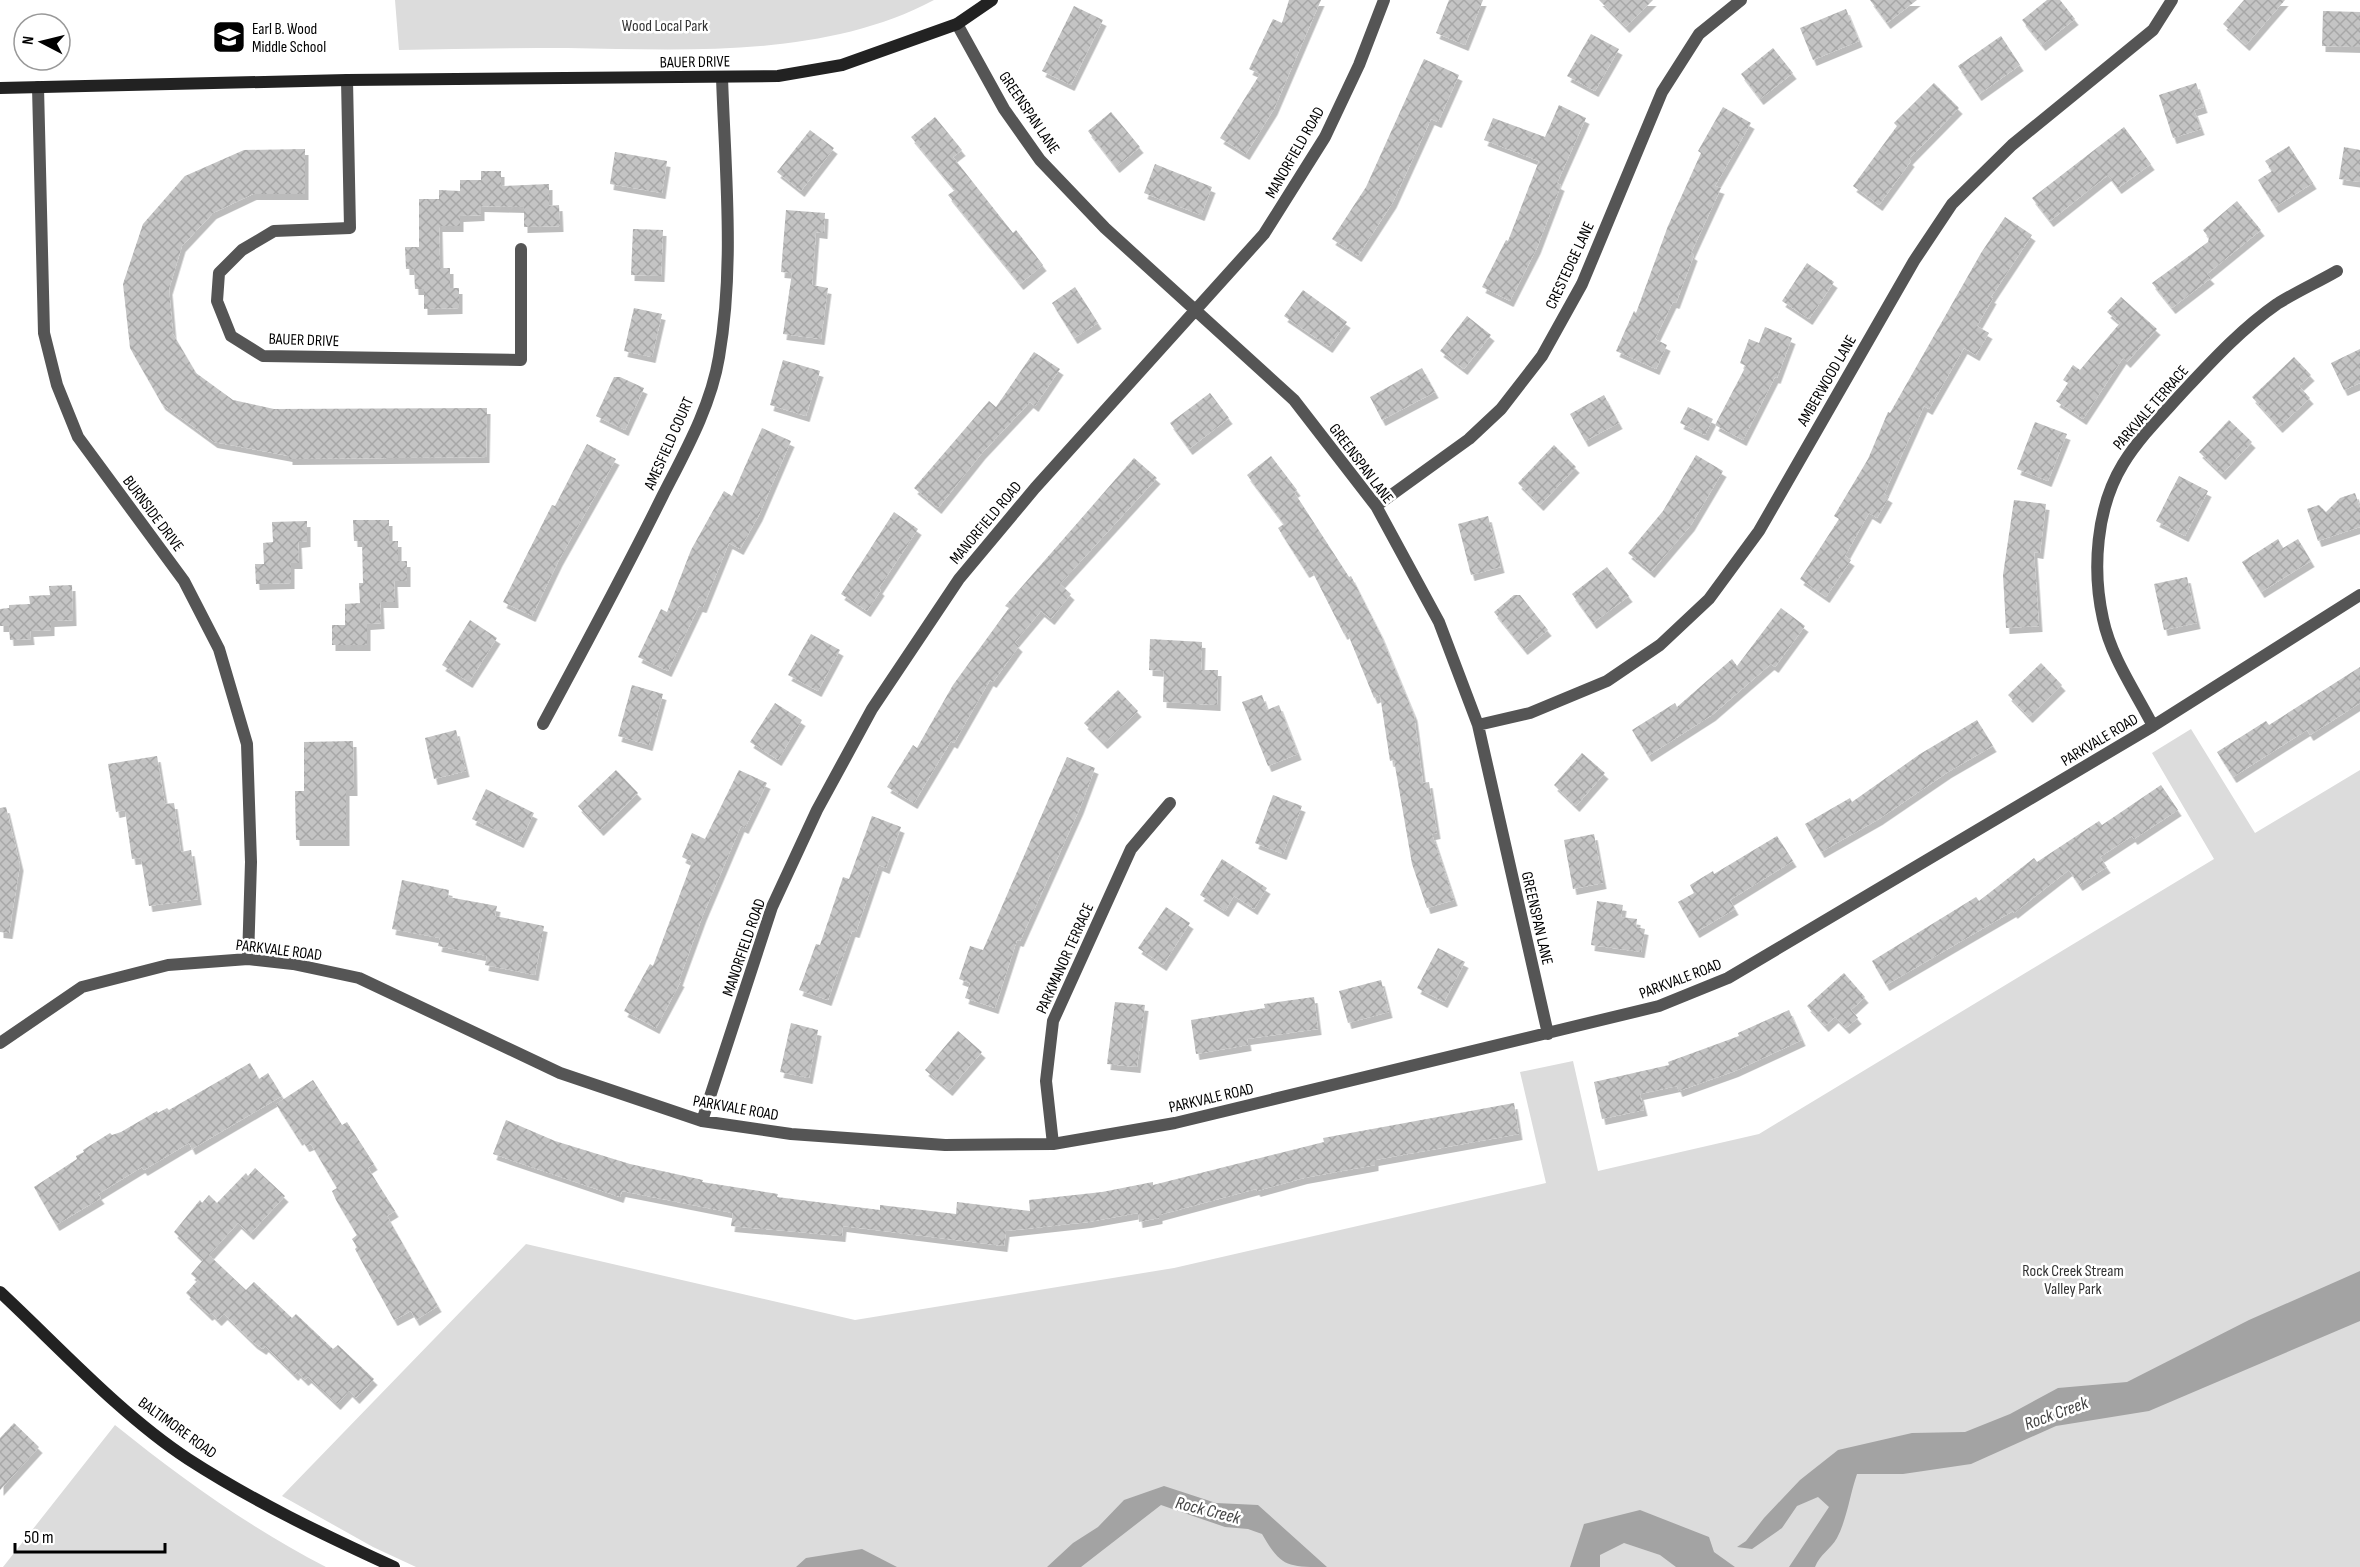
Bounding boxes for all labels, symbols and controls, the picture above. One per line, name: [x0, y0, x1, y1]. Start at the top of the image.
north arrow: [12, 12, 72, 72]
park label: Wood Local Park: [622, 17, 708, 36]
school or university icon: Earl B. Wood Middle School: [211, 19, 247, 55]
place label: Earl B. Wood Middle School: [252, 20, 326, 57]
text: N: [19, 35, 39, 46]
street label: BAUER DRIVE: [660, 52, 730, 73]
street label: GREENSPAN LANE: [994, 68, 1063, 158]
street label: MANORFIELD ROAD: [1262, 104, 1329, 202]
street label: CRESTEDGE LANE: [1542, 219, 1599, 312]
street label: BAUER DRIVE: [268, 330, 340, 351]
street label: AMBERWOOD LANE: [1793, 332, 1861, 430]
street label: PARKVALE TERRACE: [2109, 362, 2193, 454]
street label: AMESFIELD COURT: [640, 394, 698, 494]
street label: GREENSPAN LANE: [1325, 420, 1397, 508]
street label: BURNSIDE DRIVE: [118, 472, 187, 556]
street label: MANORFIELD ROAD: [946, 478, 1026, 568]
street label: PARKVALE ROAD: [2058, 710, 2142, 771]
street label: GREENSPAN LANE: [1517, 870, 1557, 967]
street label: MANORFIELD ROAD: [719, 896, 770, 999]
street label: PARKMANOR TERRACE: [1032, 900, 1098, 1017]
street label: PARKVALE ROAD: [235, 936, 323, 965]
street label: PARKVALE ROAD: [1637, 955, 1724, 1004]
street label: PARKVALE ROAD: [1167, 1079, 1256, 1117]
street label: PARKVALE ROAD: [691, 1092, 780, 1125]
park label: Rock Creek Stream Valley Park: [2022, 1262, 2124, 1299]
water label: Rock Creek: [2022, 1392, 2092, 1435]
street label: BALTIMORE ROAD: [134, 1393, 220, 1463]
water label: Rock Creek: [1173, 1492, 1244, 1529]
scale bar: [15, 1516, 165, 1554]
text: 50 m: [24, 1527, 54, 1548]

